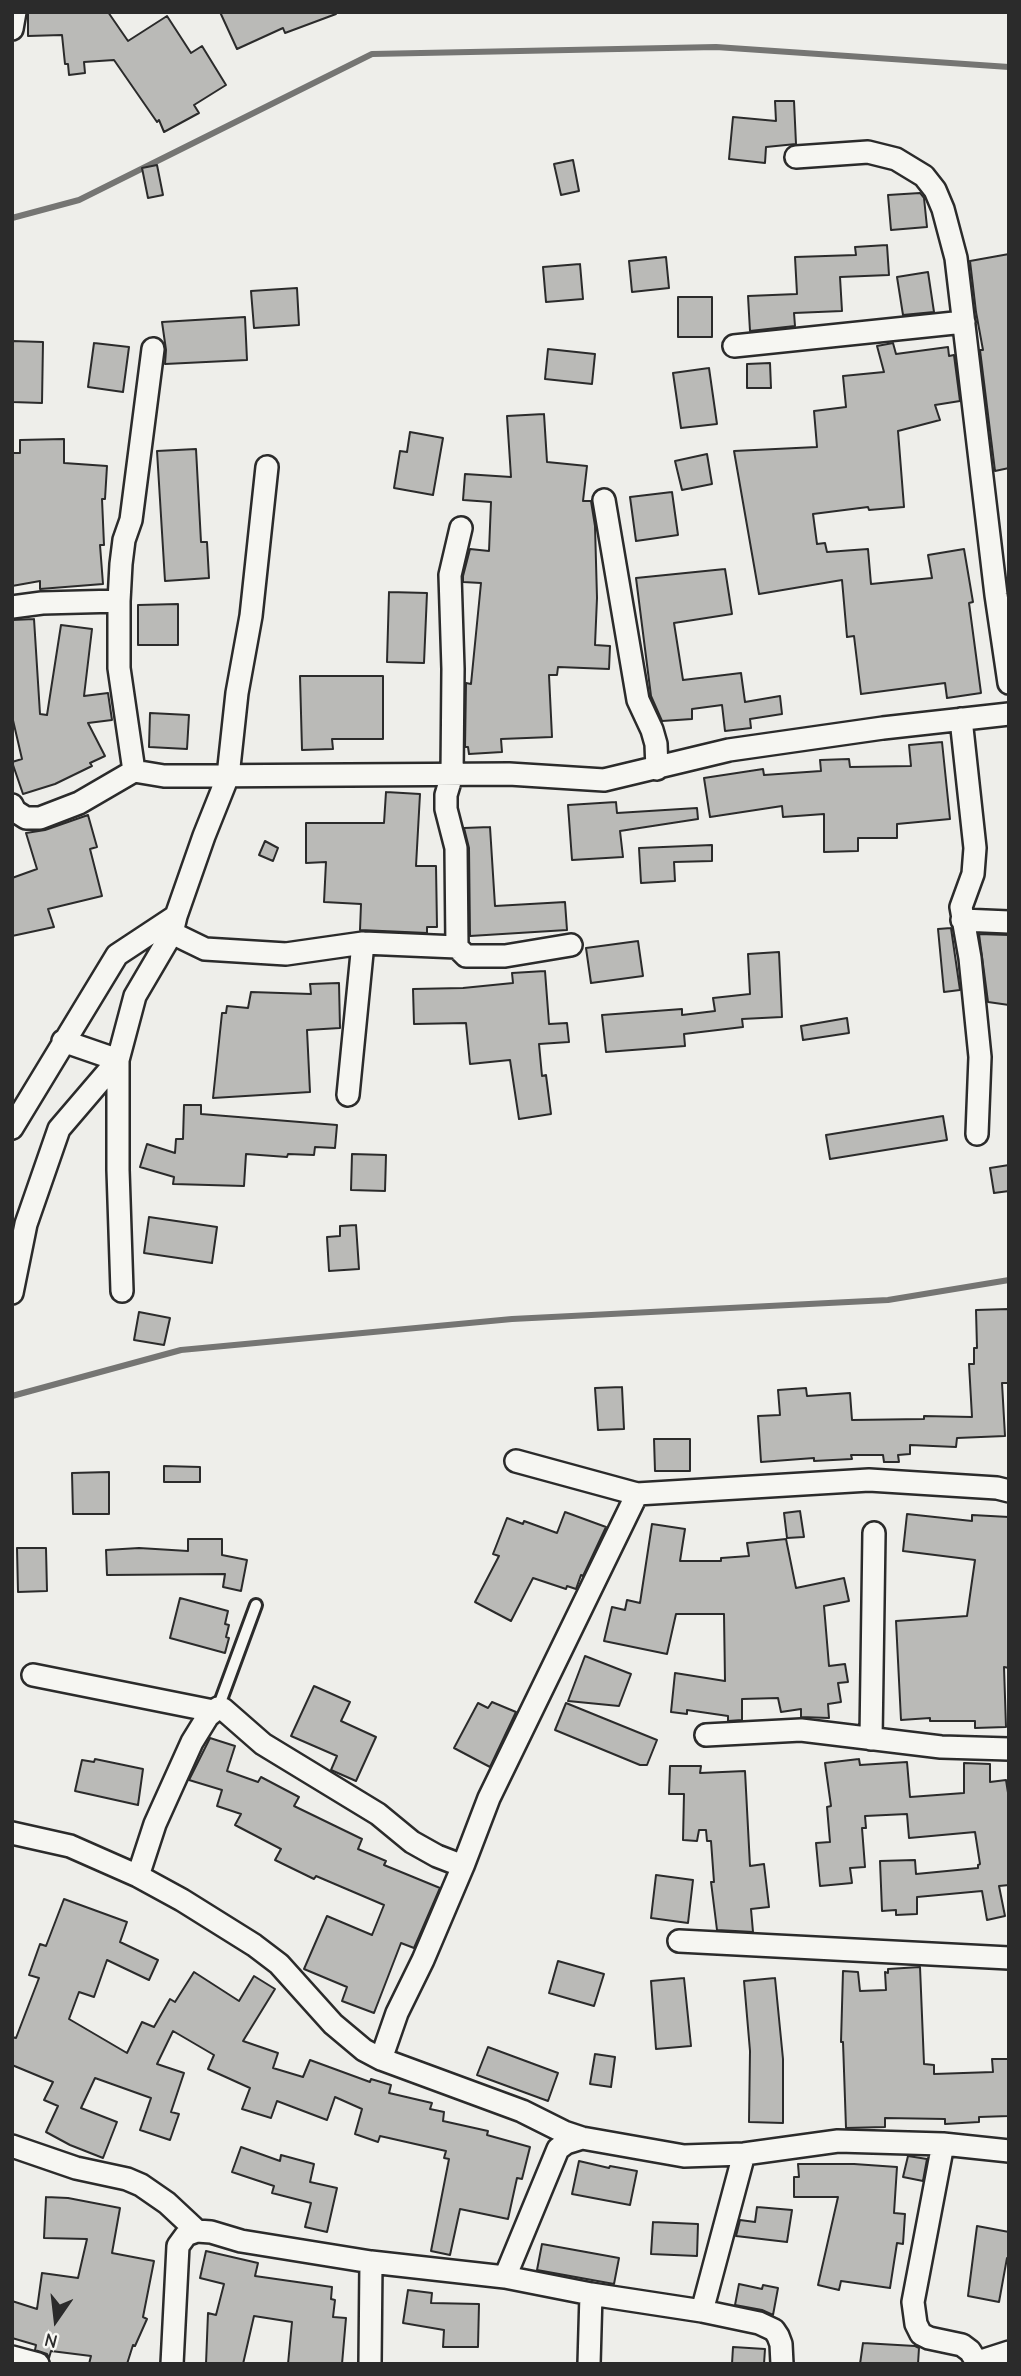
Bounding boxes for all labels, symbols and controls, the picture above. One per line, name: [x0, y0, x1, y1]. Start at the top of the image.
north arrow: [21, 2285, 91, 2355]
text: N: [42, 2328, 60, 2353]

